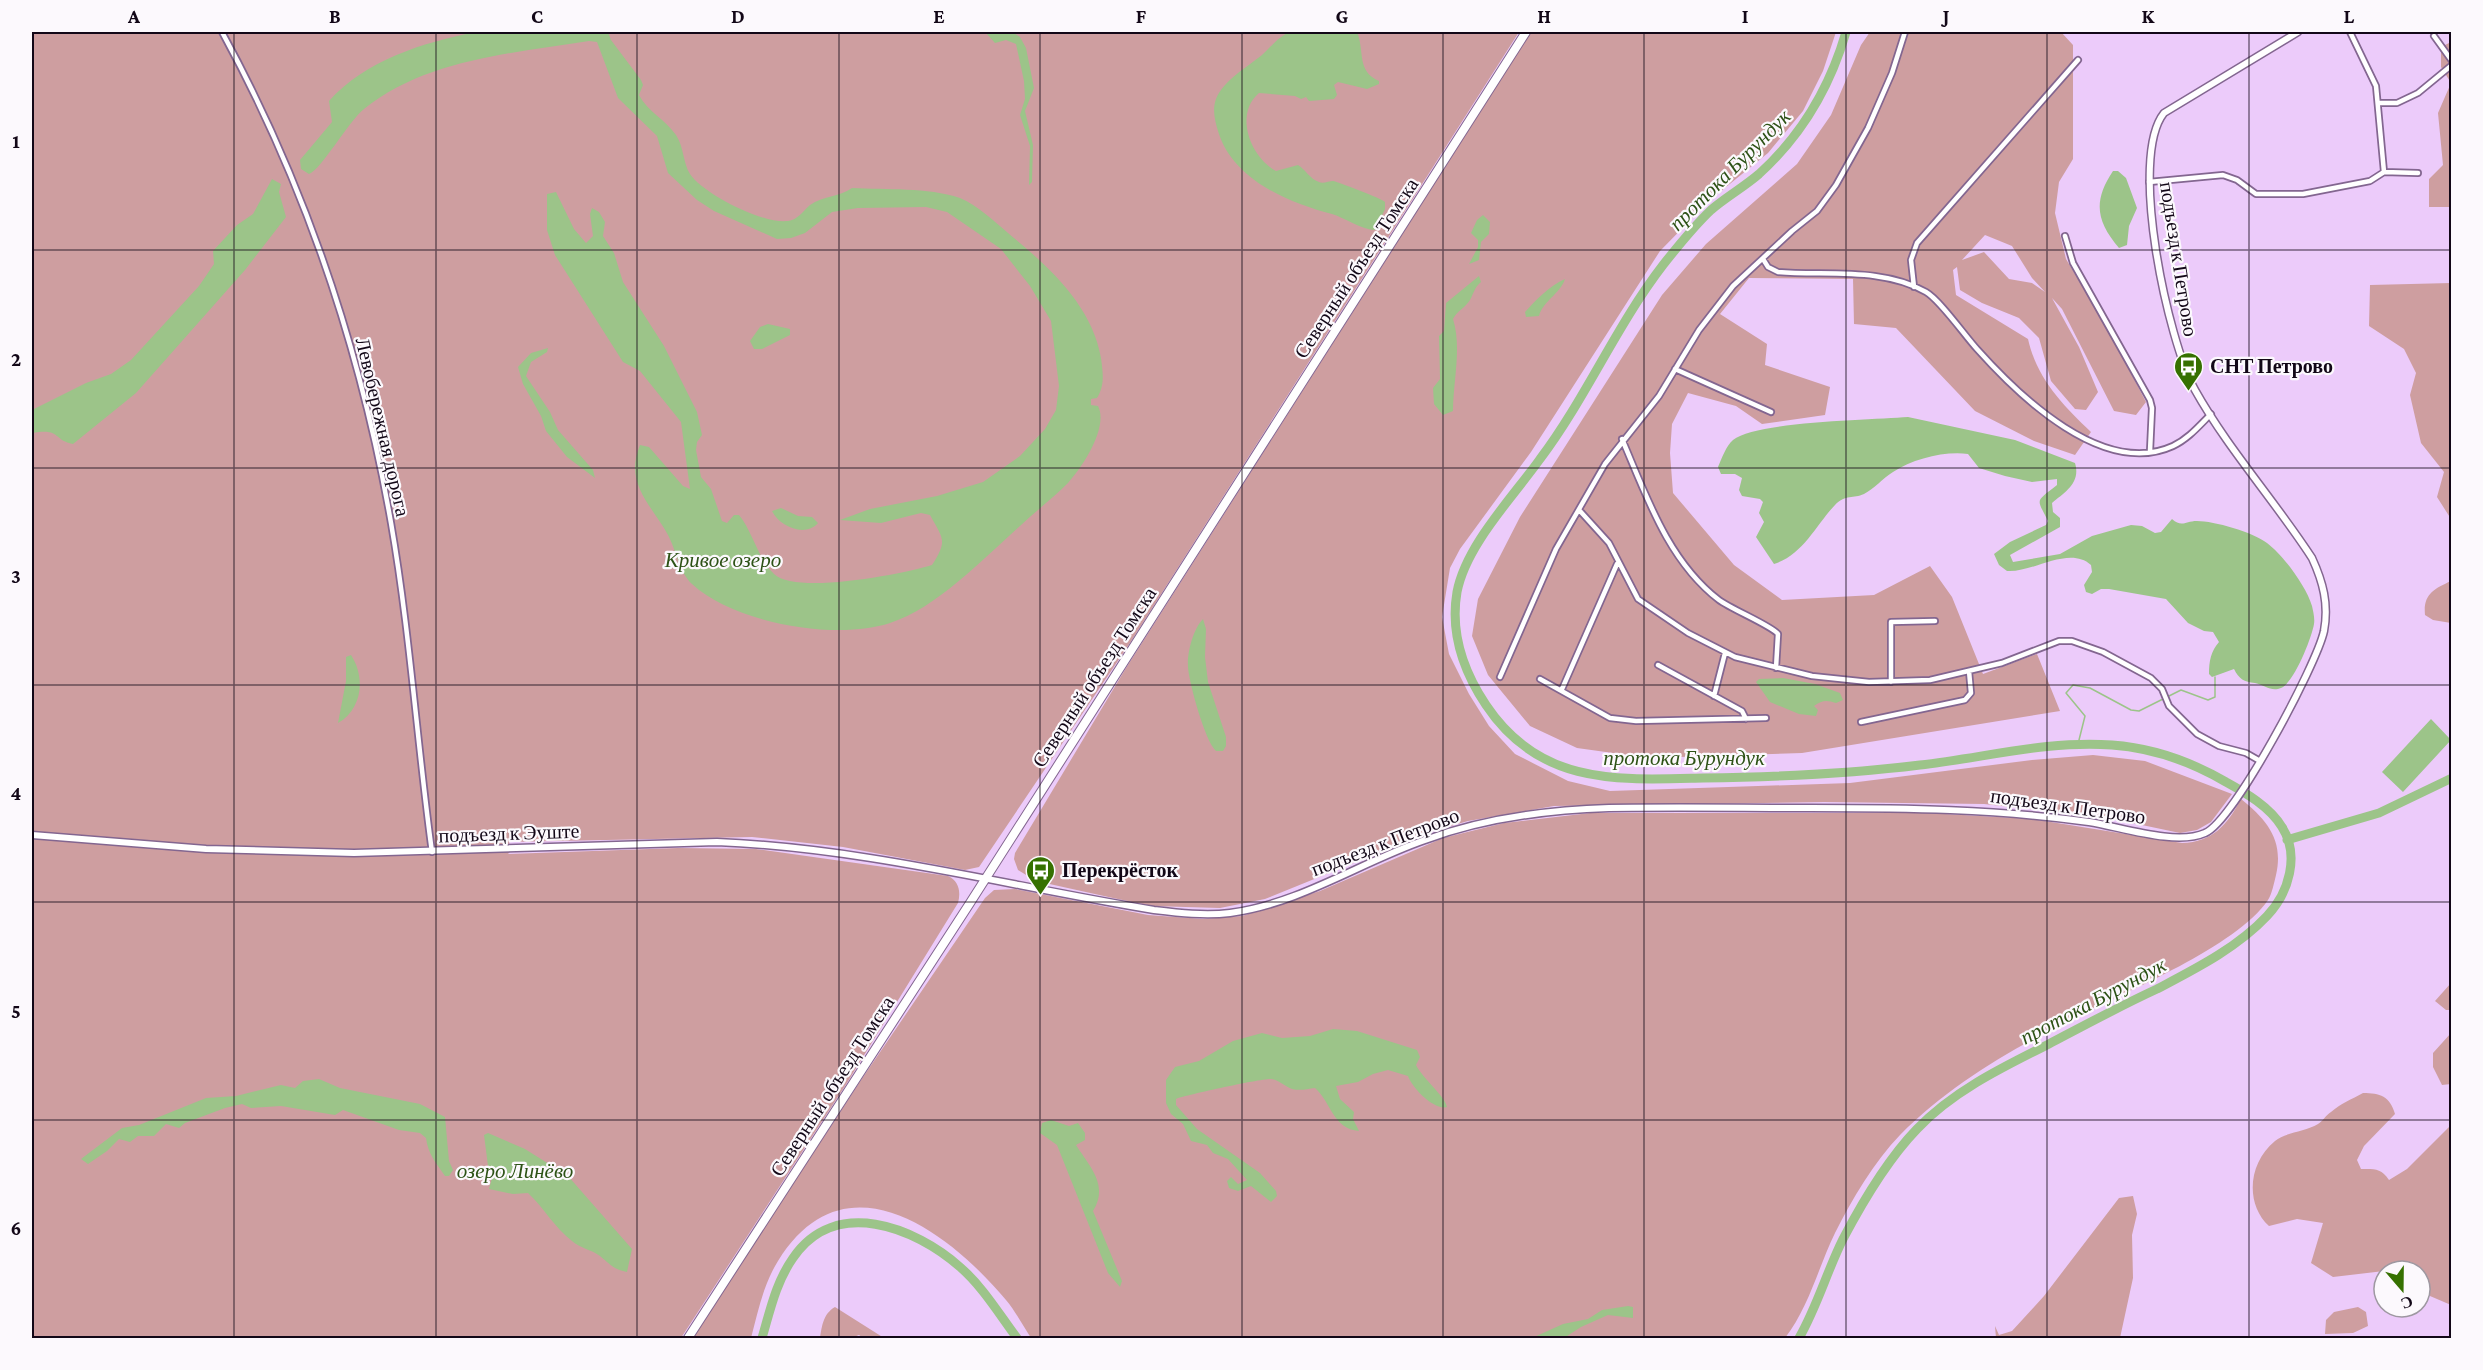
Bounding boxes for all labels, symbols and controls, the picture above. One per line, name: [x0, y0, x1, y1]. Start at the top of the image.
text: A: [127, 5, 141, 27]
text: B: [329, 5, 341, 27]
text: C: [531, 5, 543, 27]
text: D: [731, 5, 745, 27]
text: E: [933, 5, 945, 27]
text: F: [1136, 5, 1147, 27]
text: G: [1336, 5, 1349, 27]
text: H: [1537, 5, 1551, 27]
text: I: [1742, 5, 1749, 27]
text: J: [1941, 5, 1950, 27]
text: K: [2142, 5, 2156, 27]
text: L: [2344, 5, 2355, 27]
water label: протока Бурундук: [1664, 104, 1796, 236]
text: 1: [12, 130, 20, 152]
street label: Северный объезд Томска: [1290, 174, 1423, 363]
street label: подъезд к Петрово: [2155, 180, 2202, 338]
street label: Левобережная дорога: [351, 335, 414, 519]
text: 2: [11, 348, 21, 370]
bus stop icon: СНТ Петрово: [2173, 350, 2205, 392]
place label: СНТ Петрово: [2210, 355, 2333, 378]
water label: Кривое озеро: [664, 548, 781, 572]
text: 3: [11, 565, 21, 587]
street label: Северный объезд Томска: [1028, 583, 1161, 772]
water label: протока Бурундук: [1603, 746, 1765, 770]
text: 4: [11, 782, 22, 804]
street label: подъезд к Петрово: [1989, 784, 2147, 829]
street label: подъезд к Петрово: [1308, 804, 1462, 881]
street label: подъезд к Эуште: [438, 820, 580, 847]
bus stop icon: Перекрёсток: [1025, 854, 1057, 896]
place label: Перекрёсток: [1062, 859, 1178, 882]
water label: протока Бурундук: [2016, 952, 2170, 1050]
street label: Северный объезд Томска: [766, 992, 899, 1181]
text: 5: [11, 1000, 21, 1022]
water label: озеро Линёво: [457, 1159, 573, 1183]
text: 6: [11, 1217, 21, 1239]
north arrow: [2372, 1259, 2432, 1319]
text: С: [2399, 1293, 2415, 1313]

